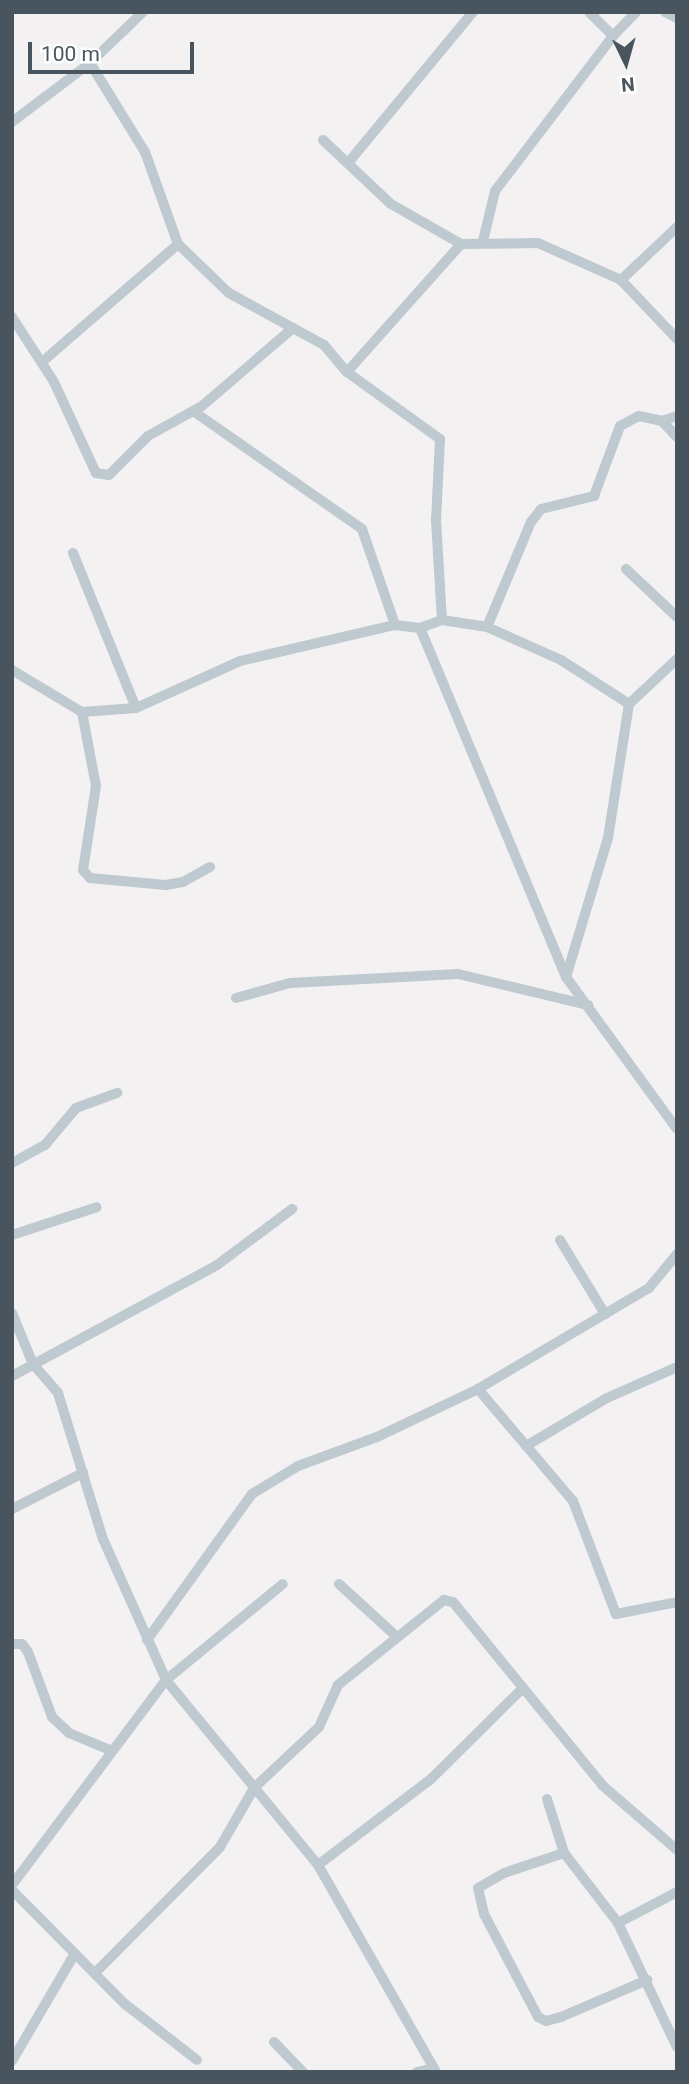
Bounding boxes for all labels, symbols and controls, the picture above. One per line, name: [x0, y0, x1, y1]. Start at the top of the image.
scale bar: [32, 28, 198, 72]
north arrow: [591, 28, 661, 98]
text: 100 m: [41, 42, 100, 66]
text: N: [620, 72, 636, 96]

